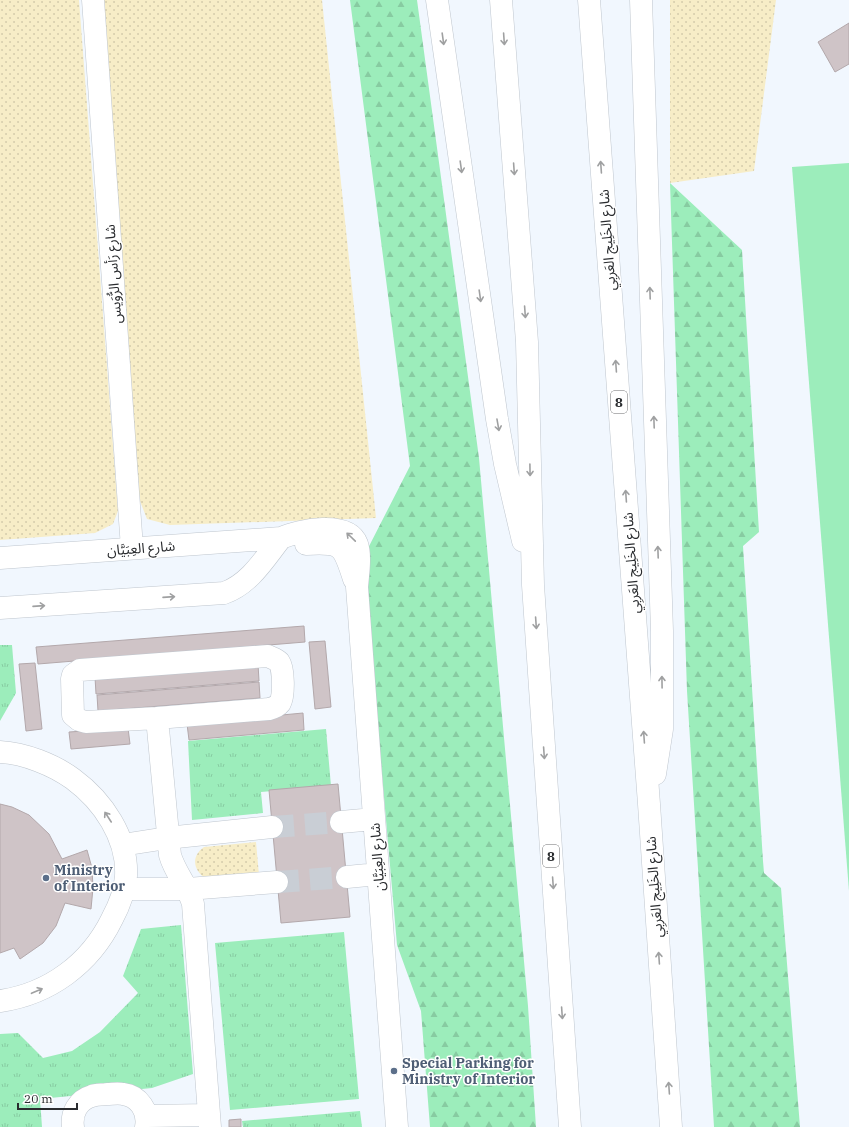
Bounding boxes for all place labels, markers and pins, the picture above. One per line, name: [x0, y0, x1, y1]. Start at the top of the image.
place label: Ministry of Interior: [54, 861, 125, 895]
marker: Ministry of Interior: [41, 873, 51, 883]
place label: Special Parking for Ministry of Interior: [402, 1054, 535, 1088]
marker: Special Parking for Ministry of Interior: [389, 1066, 399, 1076]

